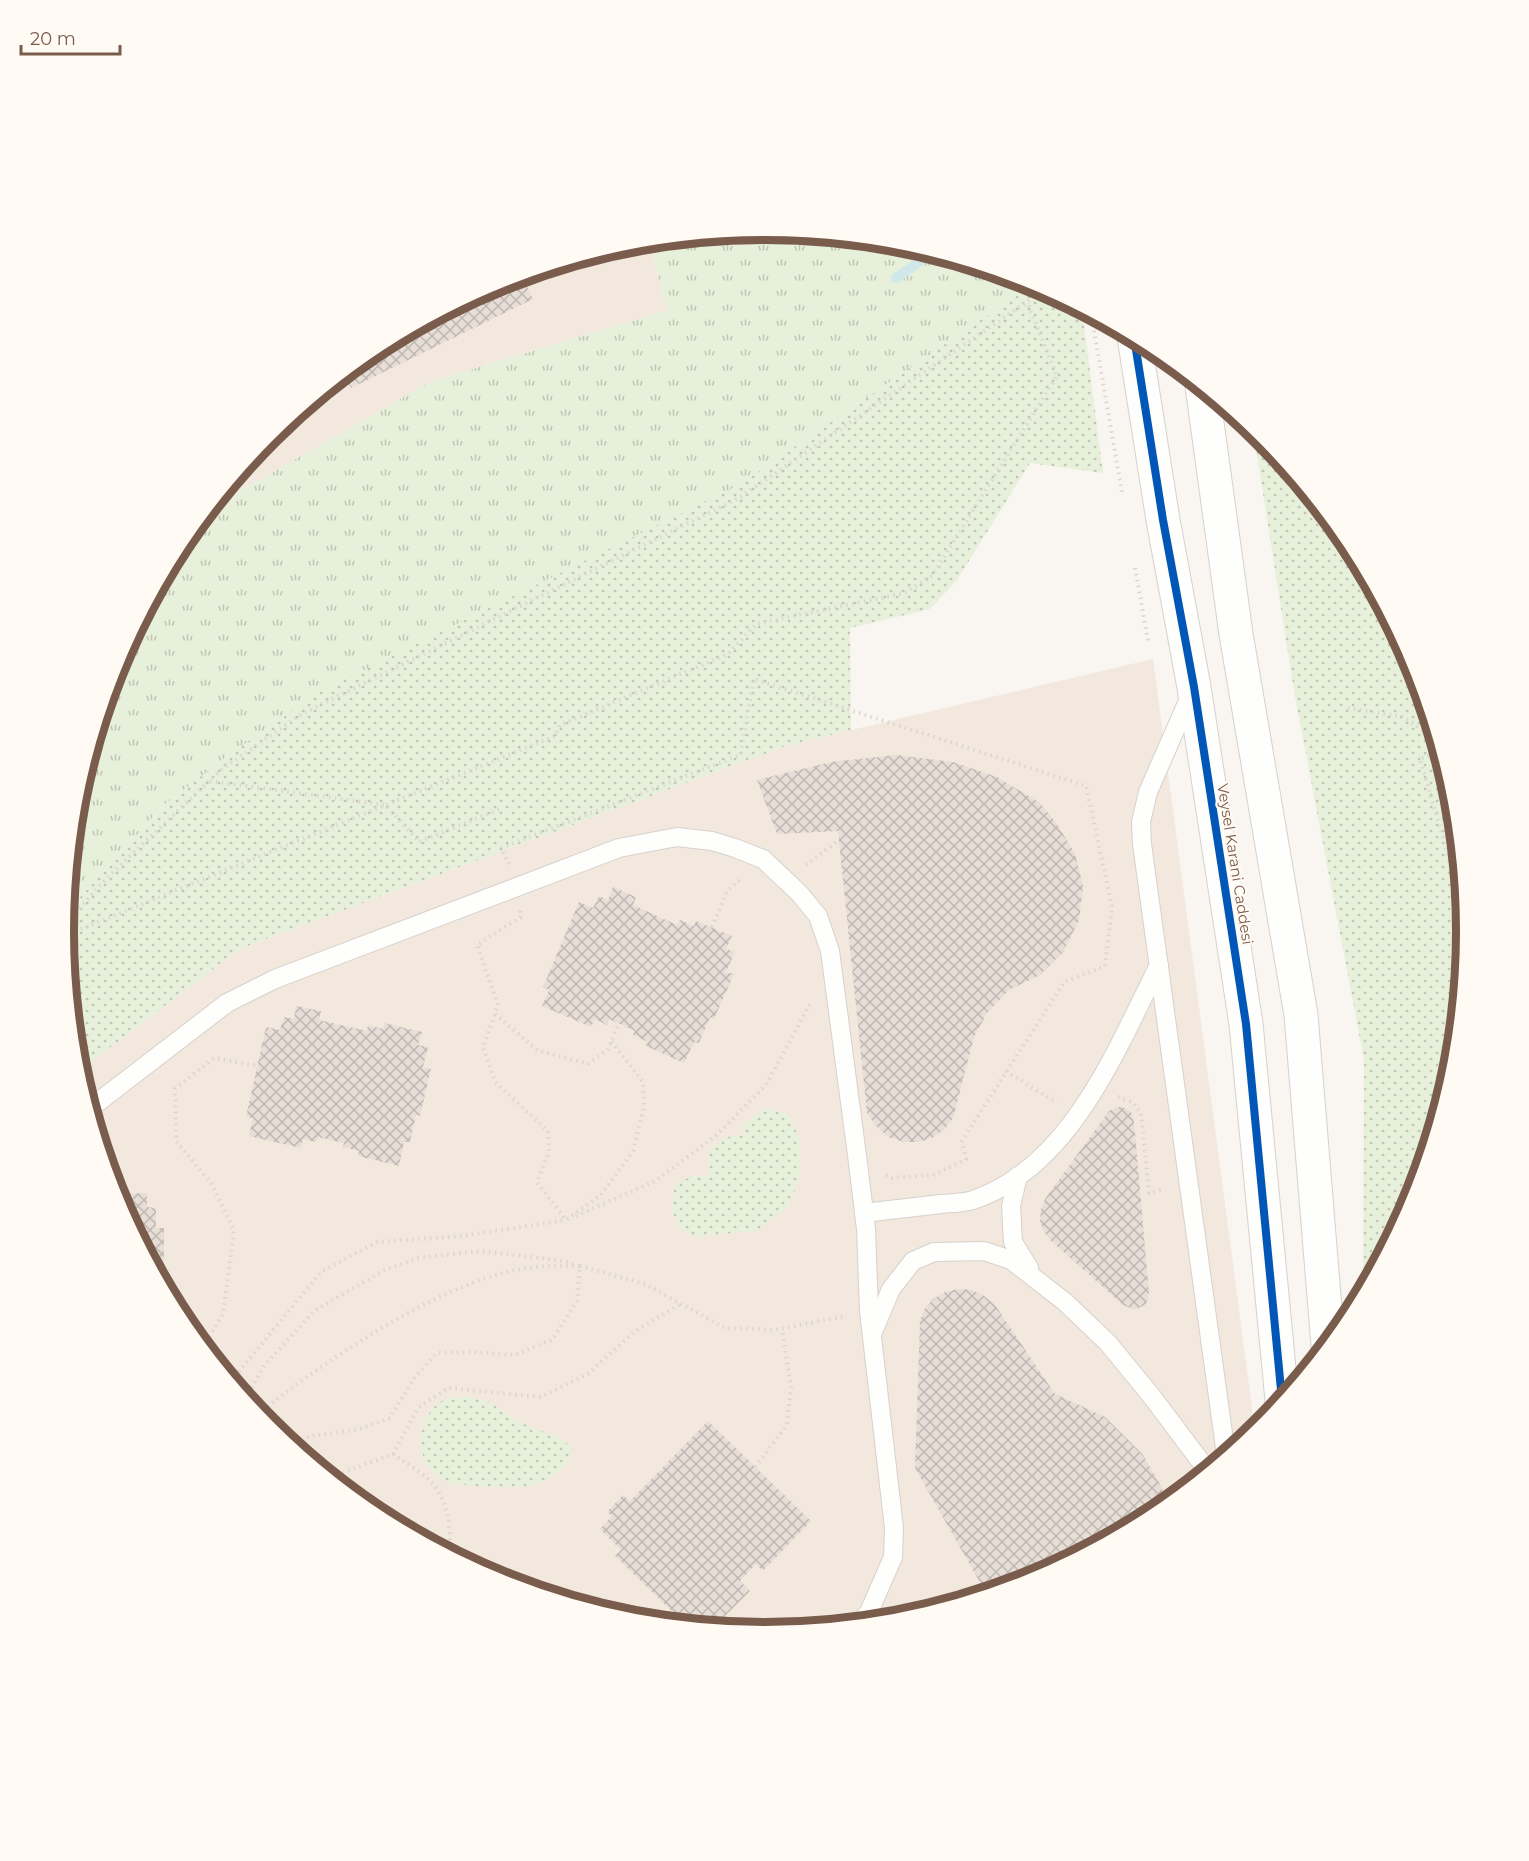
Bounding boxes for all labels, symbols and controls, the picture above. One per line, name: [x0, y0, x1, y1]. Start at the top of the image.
scale bar: [21, 18, 120, 56]
text: 20 m: [30, 28, 76, 50]
street label: Veysel Karani Caddesi: [1213, 782, 1258, 946]

